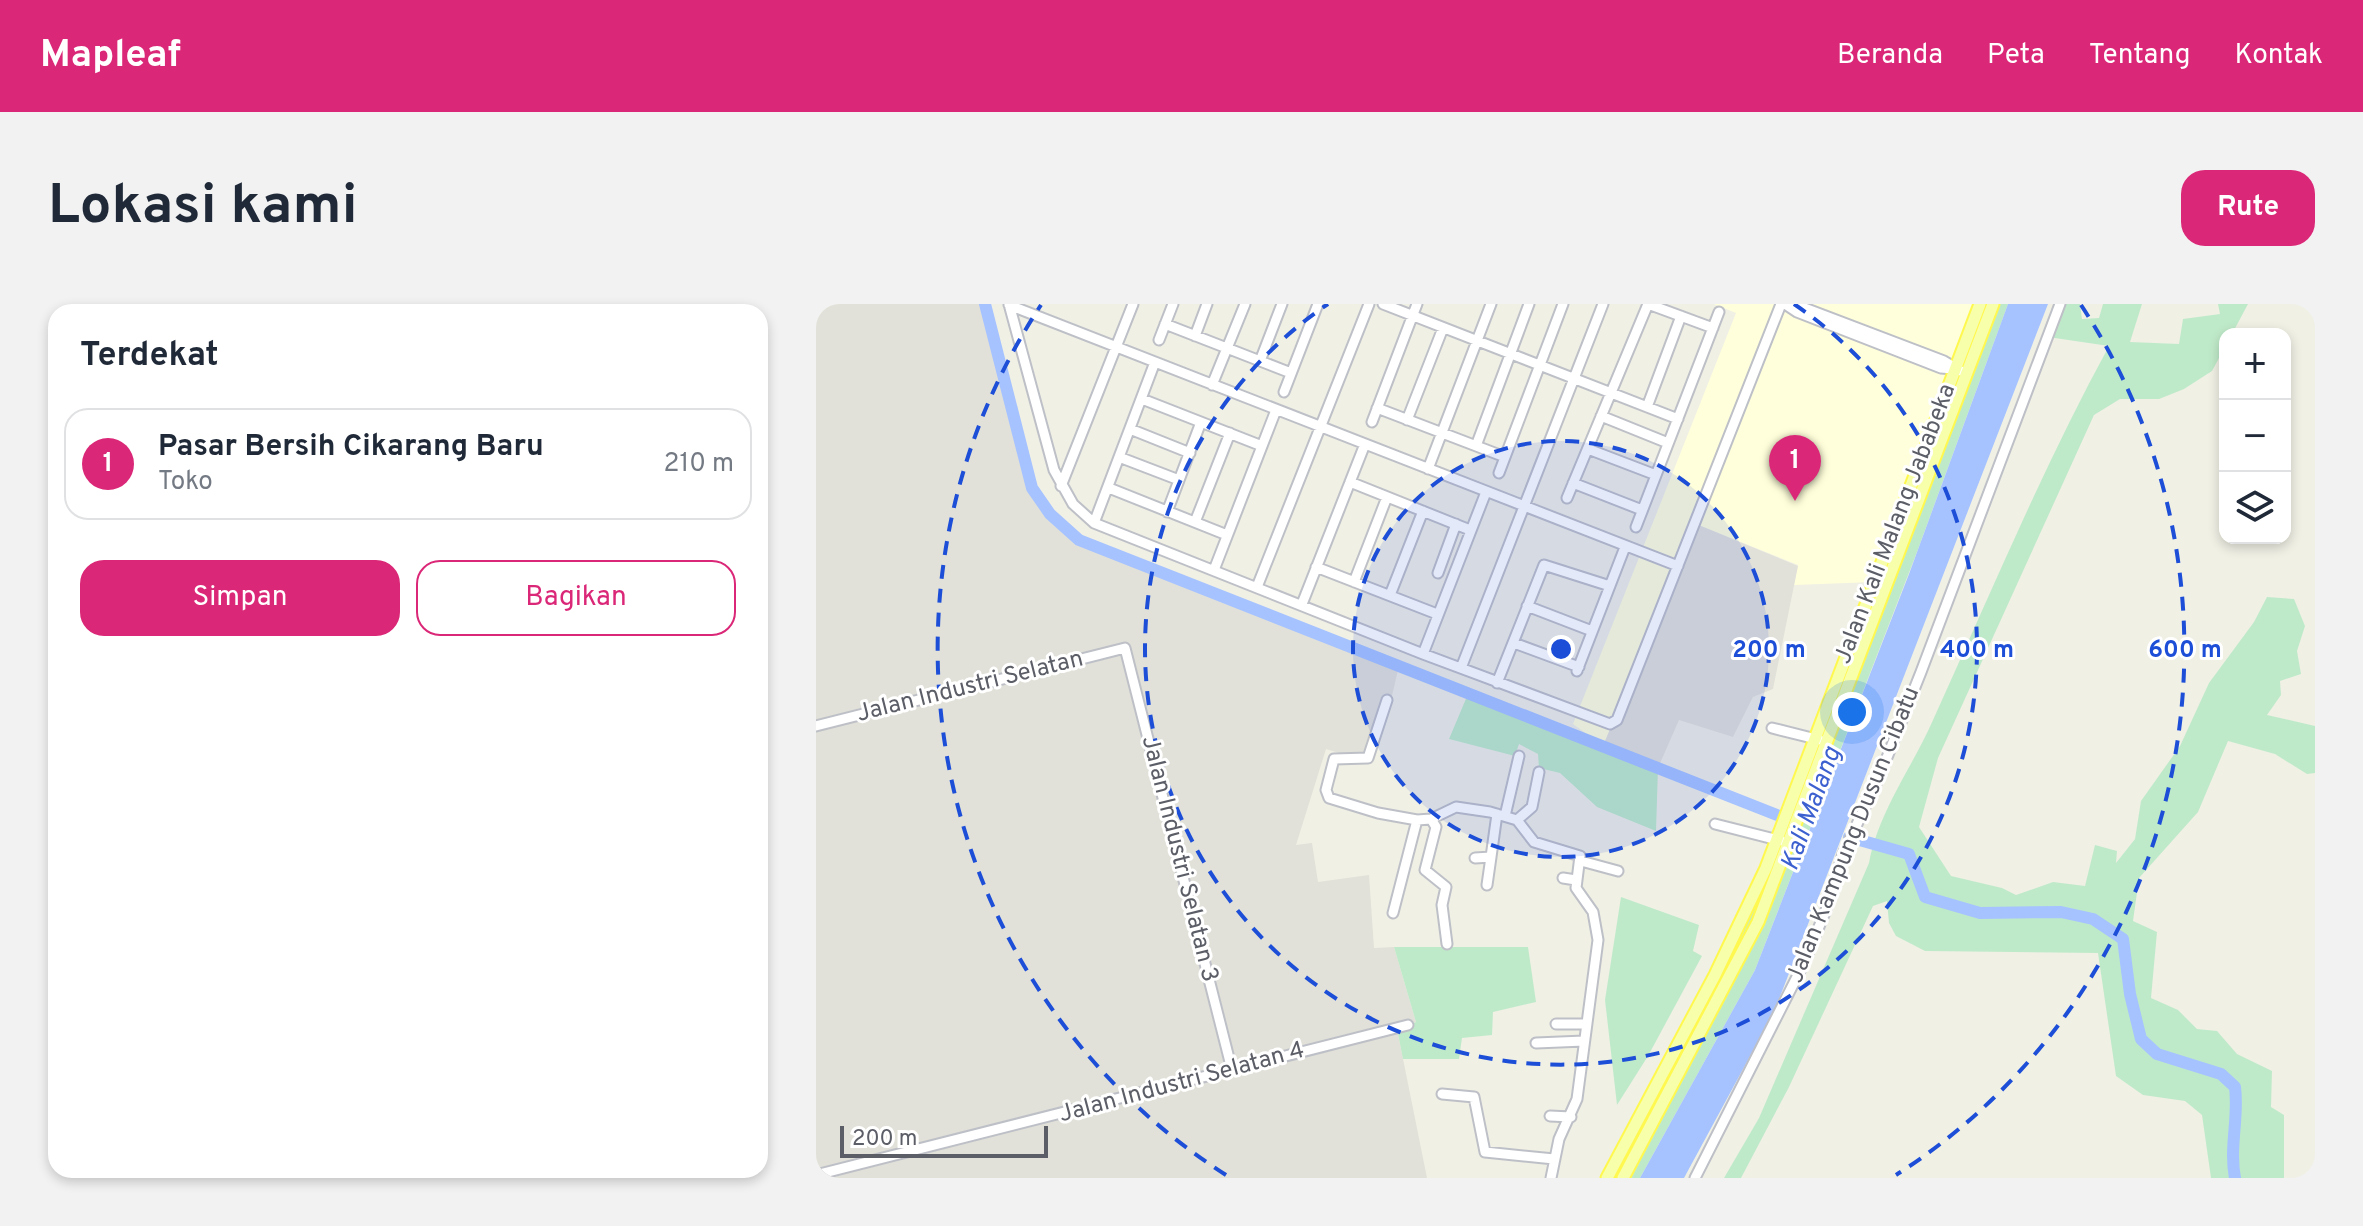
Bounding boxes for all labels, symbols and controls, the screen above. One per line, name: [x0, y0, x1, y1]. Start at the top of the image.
text: Mapleaf: [40, 32, 181, 81]
text: Beranda: [1837, 38, 1943, 74]
text: Peta: [1987, 38, 2045, 74]
text: Tentang: [2089, 38, 2190, 74]
text: Kontak: [2234, 38, 2323, 74]
button: Rute: [2181, 170, 2315, 246]
text: Lokasi kami: [48, 173, 357, 243]
map controls: [2219, 328, 2291, 544]
button: +: [2219, 328, 2291, 400]
text: Terdekat: [80, 335, 219, 378]
street label: Jalan Kali Malang Jababeka: [1829, 380, 1963, 668]
button: −: [2219, 400, 2291, 472]
text: Pasar Bersih Cikarang Baru: [158, 429, 544, 466]
pin: 1: [1769, 435, 1821, 501]
text: 1: [103, 448, 113, 481]
text: 210 m: [664, 448, 734, 481]
text: Toko: [158, 466, 213, 499]
button: layers: [2219, 472, 2291, 544]
button: Simpan: [80, 560, 400, 636]
button: Bagikan: [416, 560, 736, 636]
centre of rings: [1547, 635, 1575, 663]
text: 200 m: [1732, 636, 1806, 666]
text: 400 m: [1940, 636, 2014, 666]
text: 600 m: [2148, 636, 2222, 666]
street label: Jalan Industri Selatan: [854, 644, 1086, 730]
street label: Jalan Kampung Dusun Cibatu: [1781, 682, 1927, 988]
your location: [1832, 692, 1872, 732]
street label: Jalan Industri Selatan 3: [1134, 733, 1224, 985]
water label: Kali Malang: [1774, 742, 1850, 875]
street label: Jalan Industri Selatan 4: [1056, 1036, 1308, 1130]
scale bar: [840, 1122, 1048, 1158]
text: 200 m: [852, 1126, 917, 1153]

